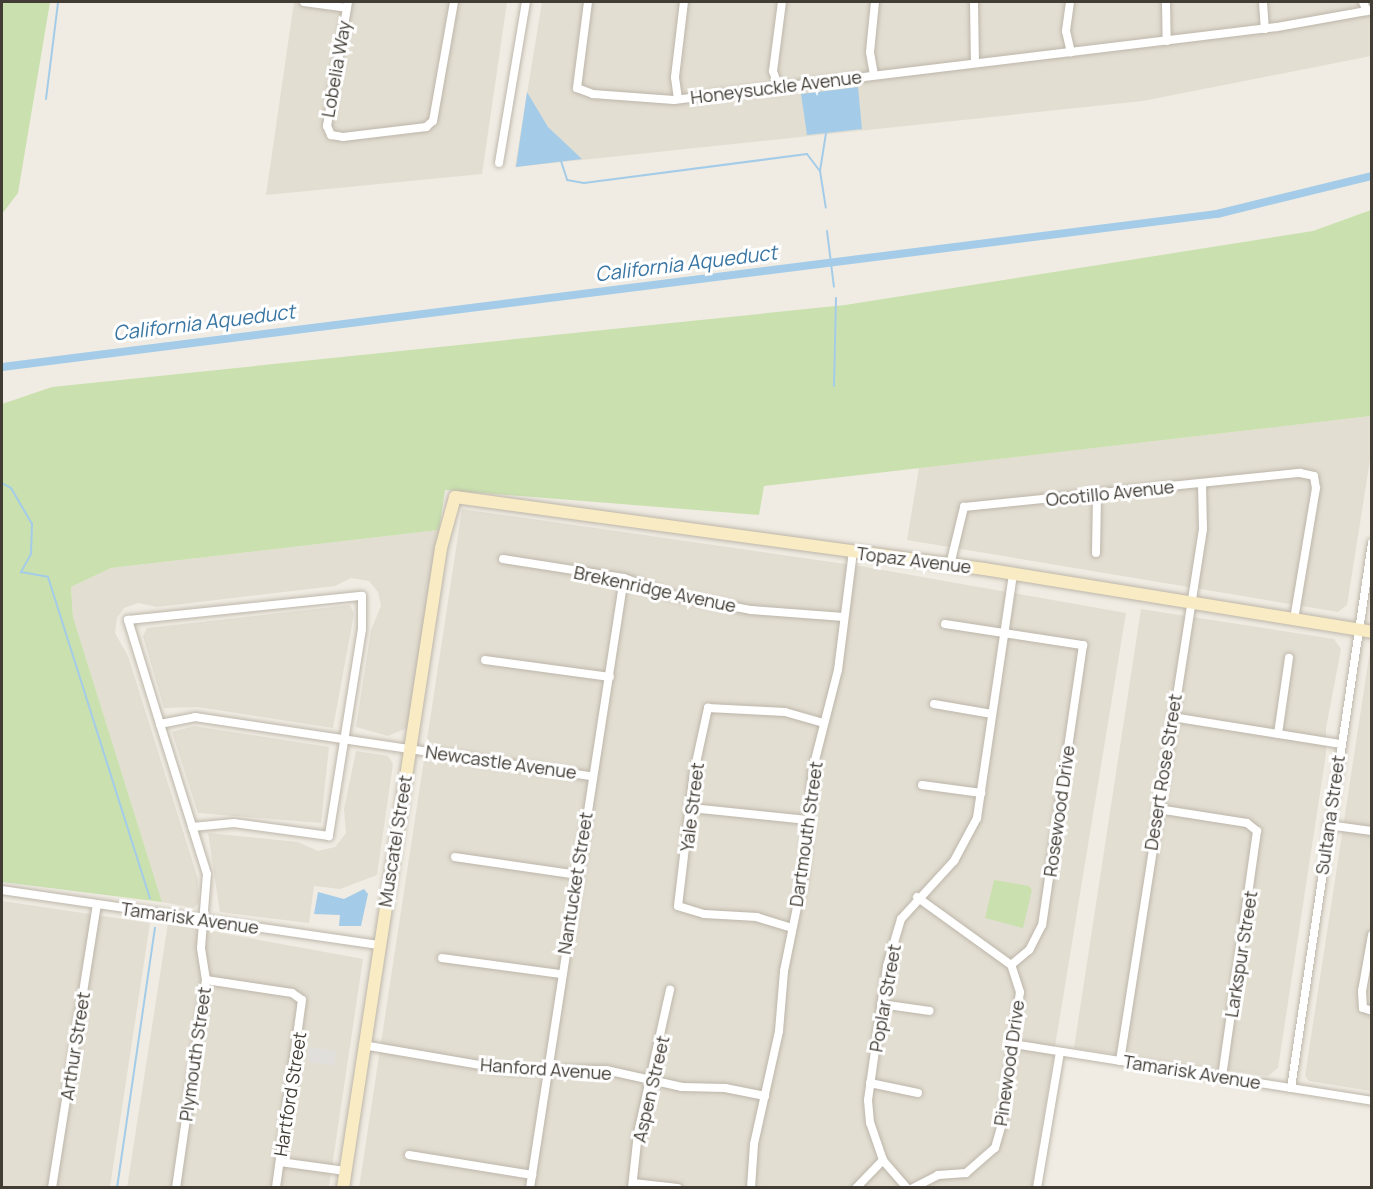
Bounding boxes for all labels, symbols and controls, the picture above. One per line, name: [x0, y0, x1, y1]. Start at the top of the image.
street label: Lobelia Way: [317, 19, 355, 119]
street label: Honeysuckle Avenue: [689, 66, 863, 108]
water label: California Aqueduct: [594, 240, 778, 286]
water label: California Aqueduct: [112, 299, 296, 345]
street label: Ocotillo Avenue: [1045, 476, 1175, 510]
street label: Topaz Avenue: [855, 542, 973, 578]
street label: Brekenridge Avenue: [572, 561, 738, 617]
street label: Desert Rose Street: [1140, 692, 1186, 852]
street label: Newcastle Avenue: [424, 741, 578, 783]
street label: Rosewood Drive: [1039, 744, 1079, 878]
street label: Sultana Street: [1311, 754, 1349, 876]
street label: Dartmouth Street: [785, 760, 827, 908]
street label: Yale Street: [676, 761, 708, 853]
street label: Muscatel Street: [374, 774, 416, 908]
street label: Nantucket Street: [553, 810, 597, 956]
street label: Larkspur Street: [1220, 889, 1262, 1019]
street label: Tamarisk Avenue: [120, 898, 260, 938]
street label: Poplar Street: [865, 942, 905, 1054]
street label: Plymouth Street: [175, 985, 215, 1123]
street label: Arthur Street: [56, 990, 94, 1102]
street label: Pinewood Drive: [989, 999, 1029, 1127]
street label: Hartford Street: [269, 1030, 311, 1158]
street label: Aspen Street: [628, 1034, 674, 1144]
street label: Tamarisk Avenue: [1122, 1050, 1262, 1094]
street label: Hanford Avenue: [479, 1054, 613, 1084]

